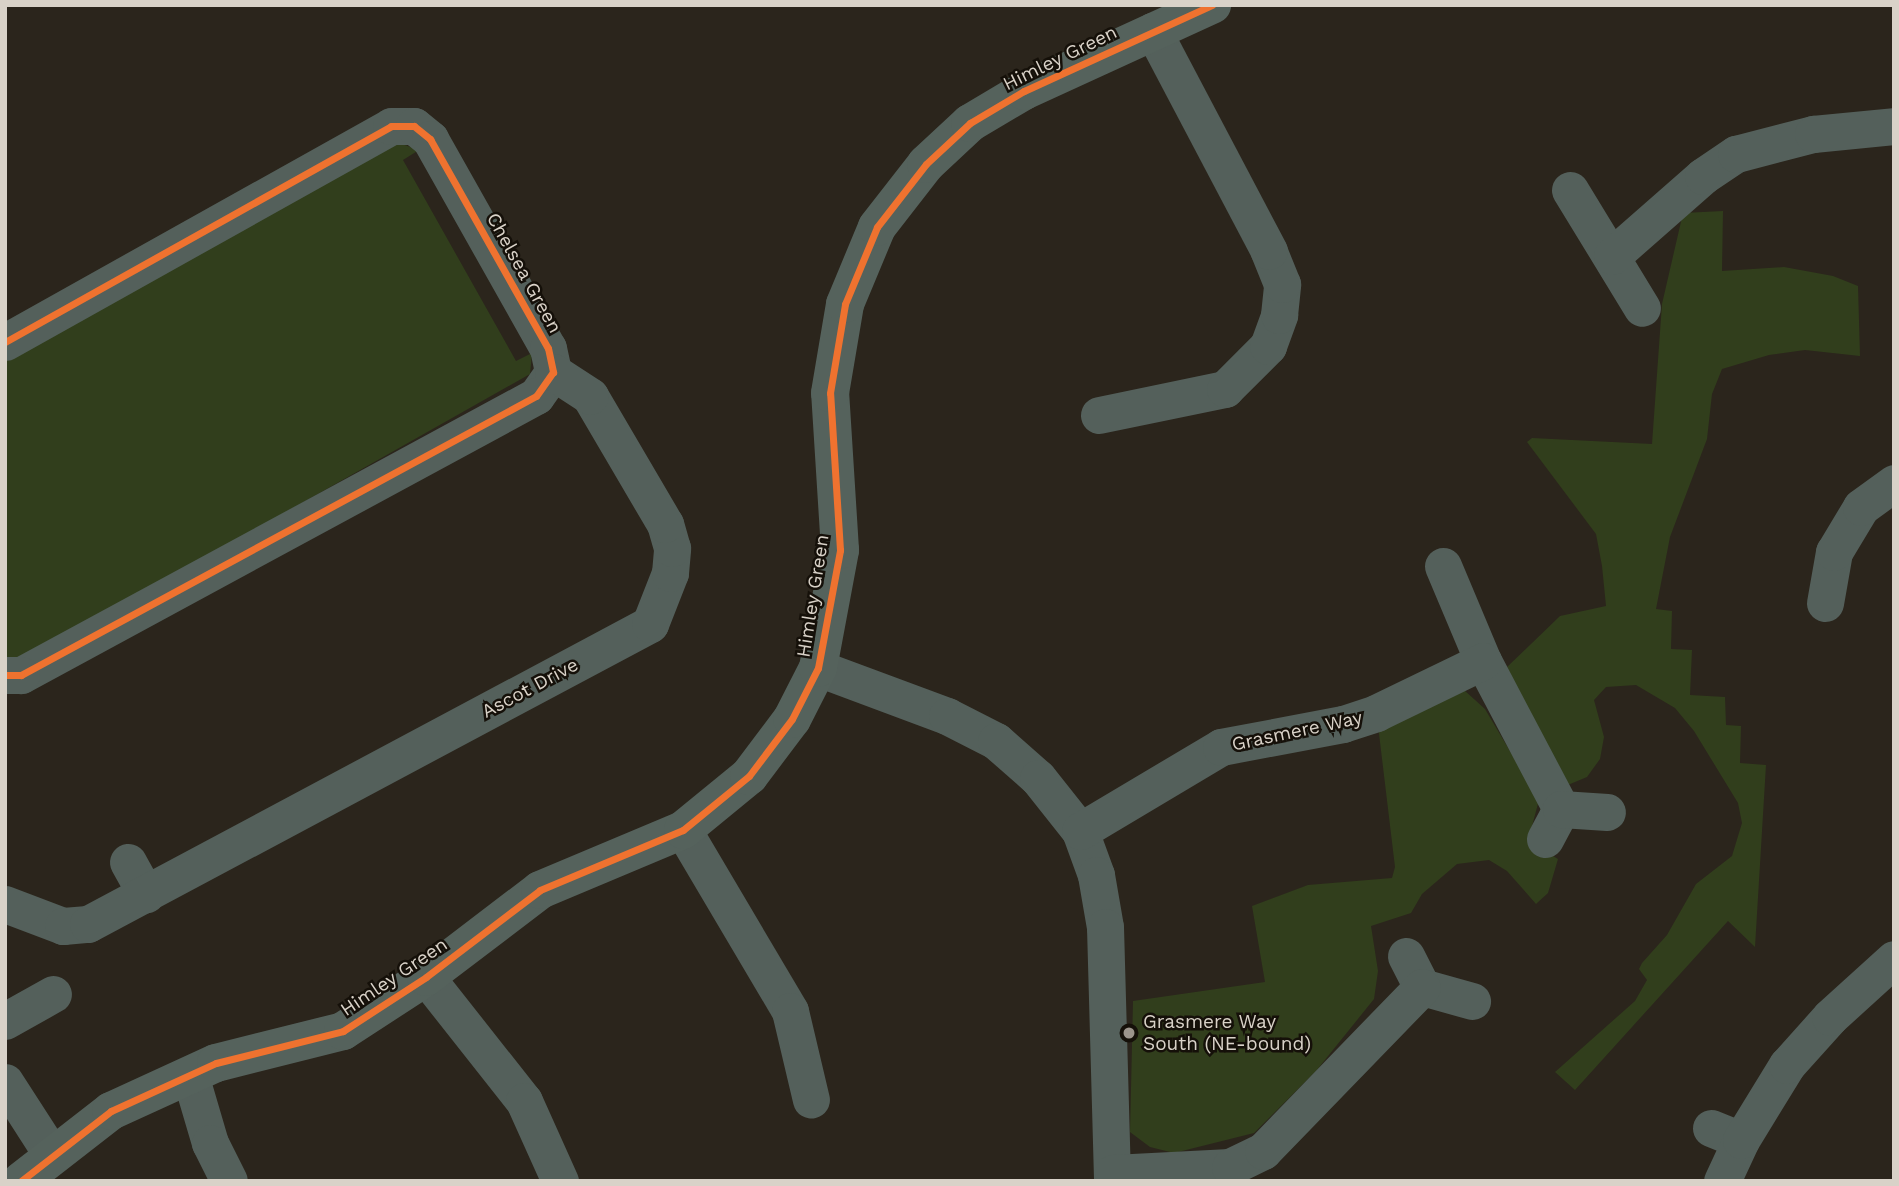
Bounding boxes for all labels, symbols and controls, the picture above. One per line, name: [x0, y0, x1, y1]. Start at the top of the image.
street label: Himley Green: [999, 20, 1121, 96]
street label: Chelsea Green: [481, 209, 567, 337]
street label: Himley Green: [792, 533, 834, 659]
street label: Ascot Drive: [478, 653, 582, 723]
street label: Grasmere Way: [1229, 706, 1365, 756]
street label: Himley Green: [336, 933, 452, 1021]
place label: Grasmere Way South (NE-bound): [1143, 1011, 1311, 1055]
marker: Grasmere Way South (NE-bound): [1121, 1025, 1137, 1041]

